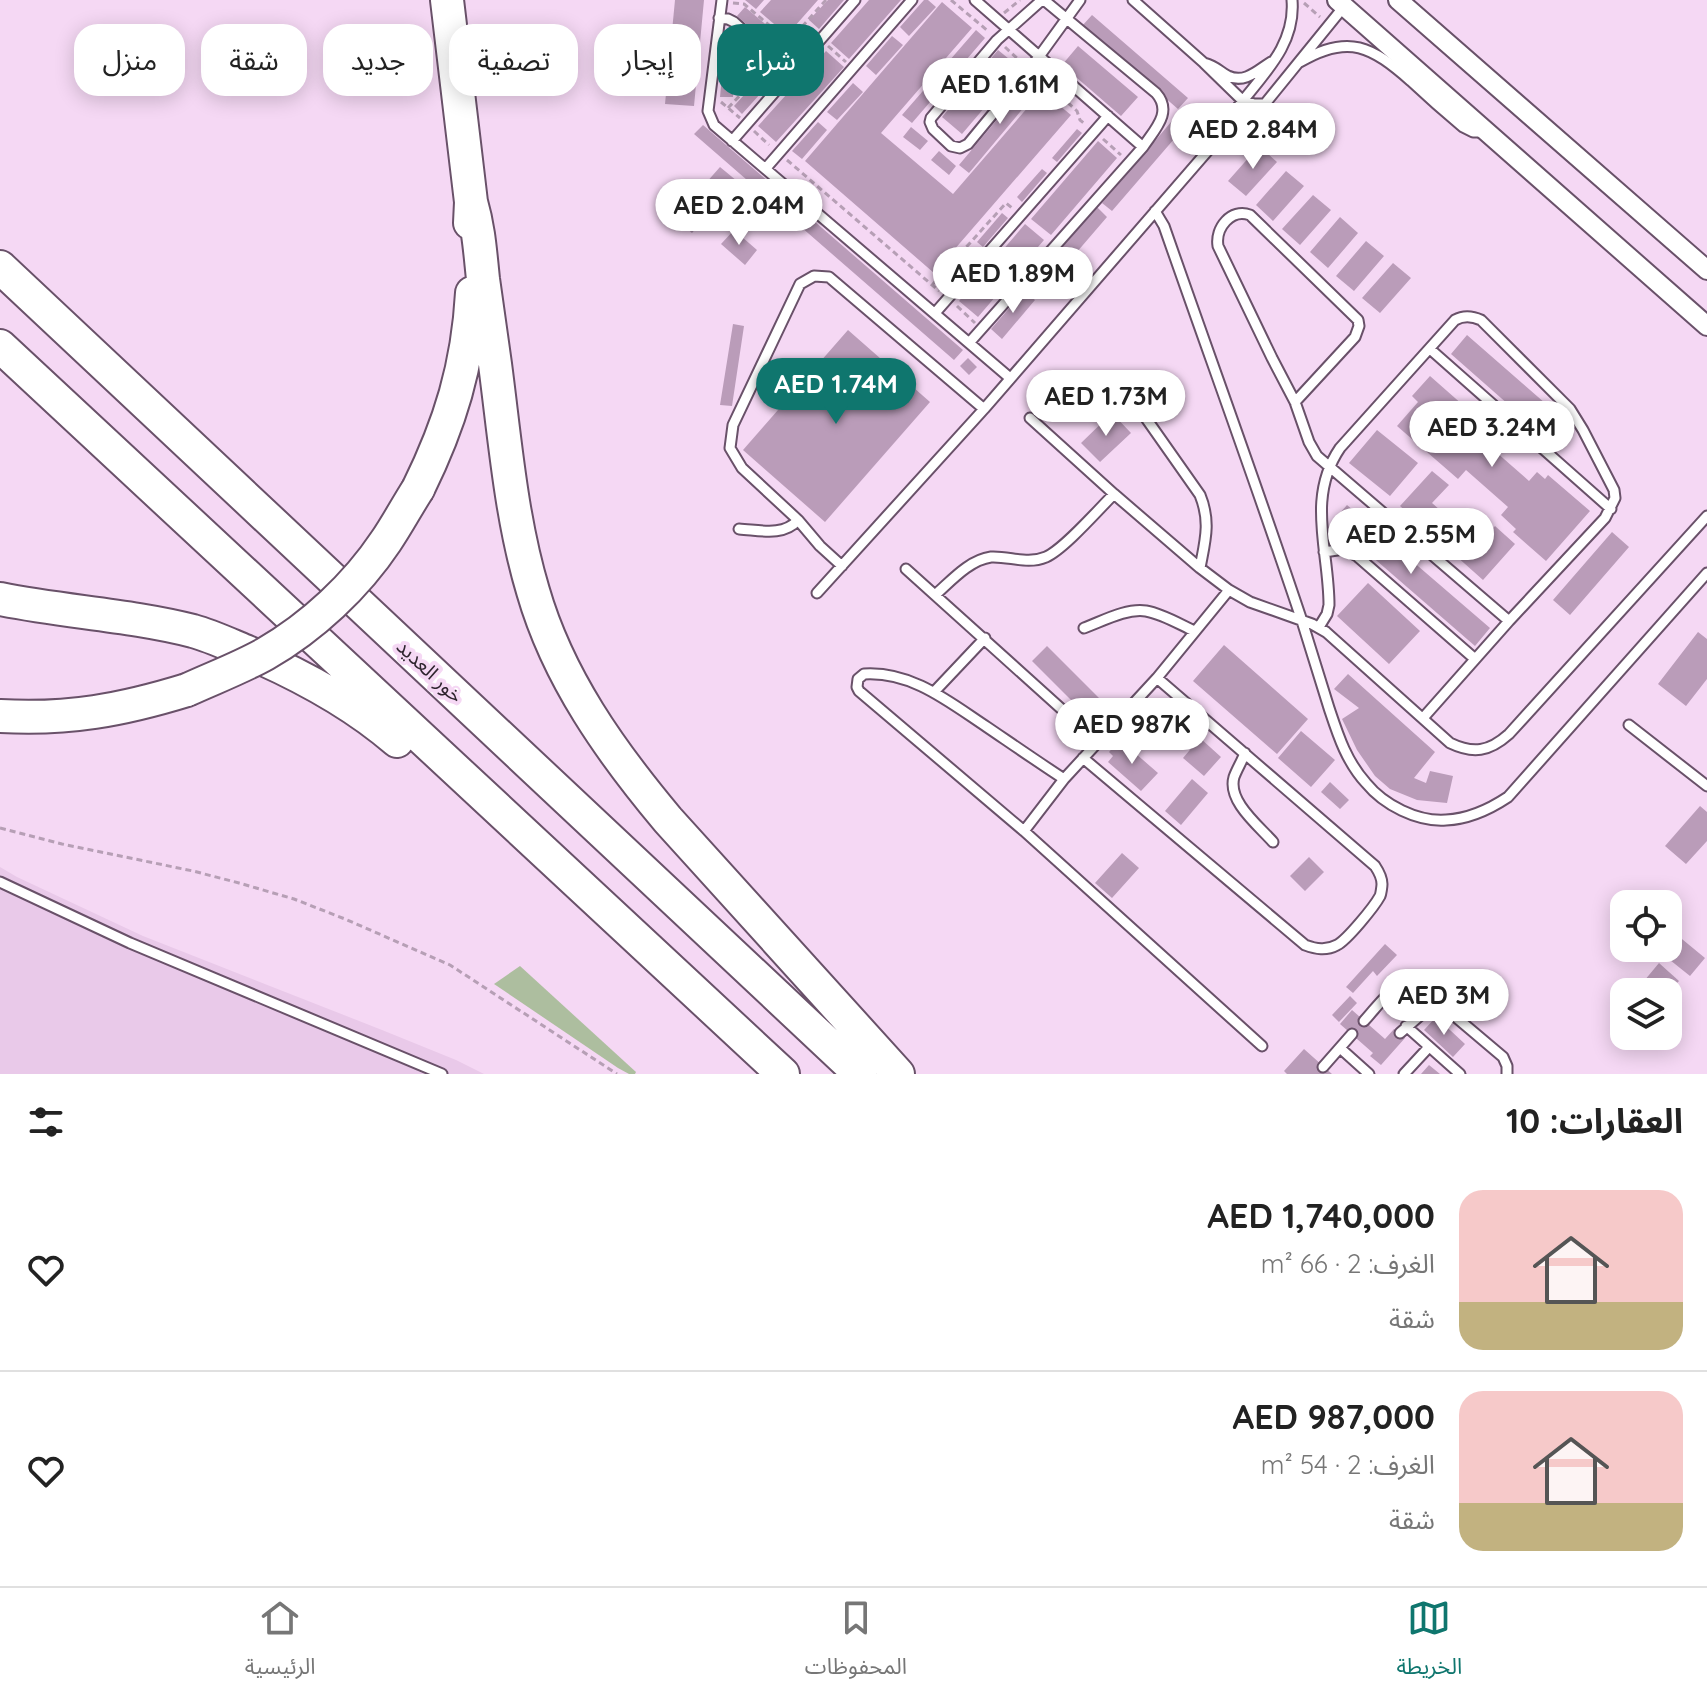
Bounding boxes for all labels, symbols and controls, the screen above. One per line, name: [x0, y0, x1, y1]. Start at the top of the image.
chip: منزل: [74, 24, 185, 96]
chip: شقة: [201, 24, 307, 96]
chip: جديد: [323, 24, 433, 96]
chip: تصفية: [449, 24, 578, 96]
chip: إيجار: [594, 24, 701, 96]
chip: شراء: [717, 24, 824, 96]
pin: AED 1.61M: [908, 58, 1092, 126]
text: AED 1.61M: [940, 67, 1060, 100]
pin: AED 2.84M: [1161, 103, 1345, 171]
text: AED 2.84M: [1188, 112, 1318, 145]
pin: AED 2.04M: [647, 179, 831, 247]
text: AED 2.04M: [673, 188, 805, 221]
pin: AED 1.89M: [921, 247, 1105, 315]
text: AED 1.89M: [951, 256, 1075, 289]
pin: AED 1.74M: [744, 358, 928, 426]
text: AED 1.74M: [774, 367, 898, 400]
pin: AED 1.73M: [1014, 370, 1198, 438]
text: AED 1.73M: [1044, 379, 1168, 412]
pin: AED 3.24M: [1400, 401, 1584, 469]
text: AED 3.24M: [1427, 410, 1557, 443]
pin: AED 2.55M: [1319, 508, 1503, 576]
text: AED 2.55M: [1346, 517, 1476, 550]
street label: خور العديد: [392, 634, 469, 708]
pin: AED 987K: [1049, 698, 1215, 766]
text: AED 987K: [1073, 707, 1191, 740]
map controls: [1610, 890, 1682, 1050]
button: locate: [1610, 890, 1682, 962]
pin: AED 3M: [1379, 969, 1509, 1037]
text: AED 3M: [1398, 978, 1490, 1011]
button: layers: [1610, 978, 1682, 1050]
text: العقارات: 10: [1506, 1099, 1683, 1142]
icon: filters: [24, 1100, 68, 1144]
text: AED 1,740,000: [1207, 1194, 1435, 1237]
icon: home: [1523, 1222, 1619, 1318]
text: الغرف: 2 · 66 m²: [1261, 1247, 1435, 1280]
icon: heart: [24, 1248, 68, 1292]
text: شقة: [1389, 1302, 1435, 1335]
text: AED 987,000: [1232, 1395, 1435, 1438]
icon: home: [1523, 1423, 1619, 1519]
text: الغرف: 2 · 54 m²: [1261, 1448, 1435, 1481]
icon: heart: [24, 1449, 68, 1493]
text: شقة: [1389, 1503, 1435, 1536]
tab: الرئيسية: [245, 1596, 315, 1690]
tab: المحفوظات: [805, 1596, 907, 1690]
tab: الخريطة: [1396, 1596, 1462, 1690]

